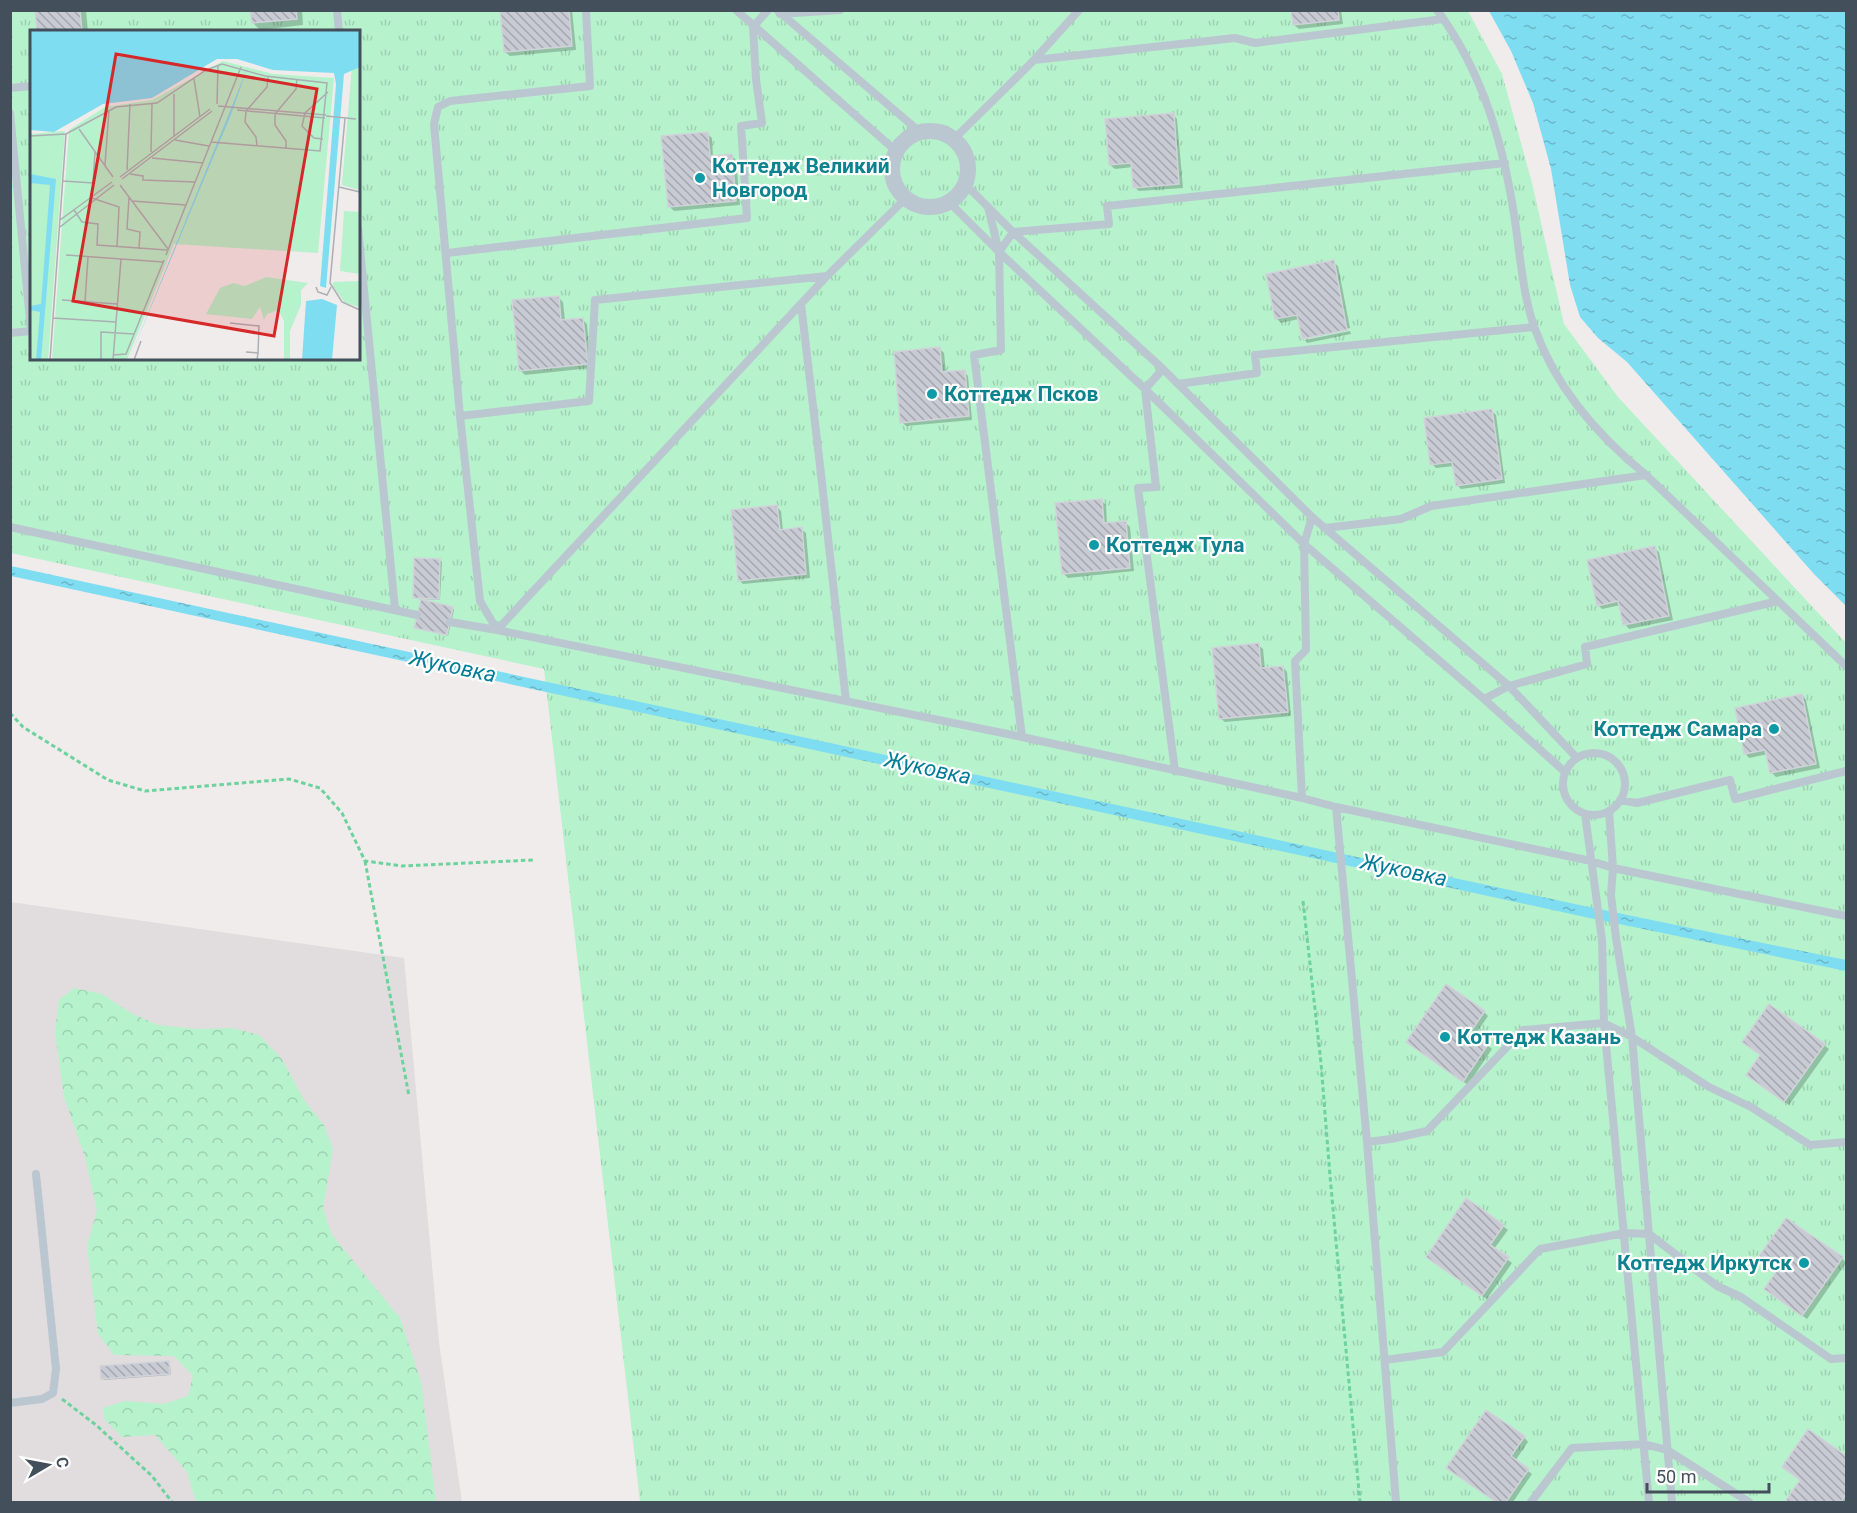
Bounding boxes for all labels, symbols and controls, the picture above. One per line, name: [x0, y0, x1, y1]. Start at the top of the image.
inset map: [30, 30, 360, 360]
place label: Коттедж Великий Новгород: [712, 154, 890, 202]
marker: Коттедж Великий Новгород: [693, 171, 707, 185]
place label: Коттедж Псков: [944, 382, 1098, 406]
marker: Коттедж Псков: [925, 387, 939, 401]
place label: Коттедж Тула: [1106, 533, 1244, 557]
marker: Коттедж Тула: [1087, 538, 1101, 552]
water label: Жуковка: [406, 644, 499, 687]
place label: Коттедж Самара: [1593, 717, 1762, 741]
marker: Коттедж Самара: [1767, 722, 1781, 736]
water label: Жуковка: [881, 746, 974, 789]
water label: Жуковка: [1357, 848, 1450, 891]
place label: Коттедж Казань: [1457, 1025, 1621, 1049]
marker: Коттедж Казань: [1438, 1030, 1452, 1044]
place label: Коттедж Иркутск: [1617, 1251, 1792, 1275]
marker: Коттедж Иркутск: [1797, 1256, 1811, 1270]
north arrow: [18, 1435, 78, 1495]
text: С: [52, 1456, 73, 1469]
scale bar: [1647, 1456, 1768, 1494]
text: 50 m: [1656, 1466, 1696, 1487]

